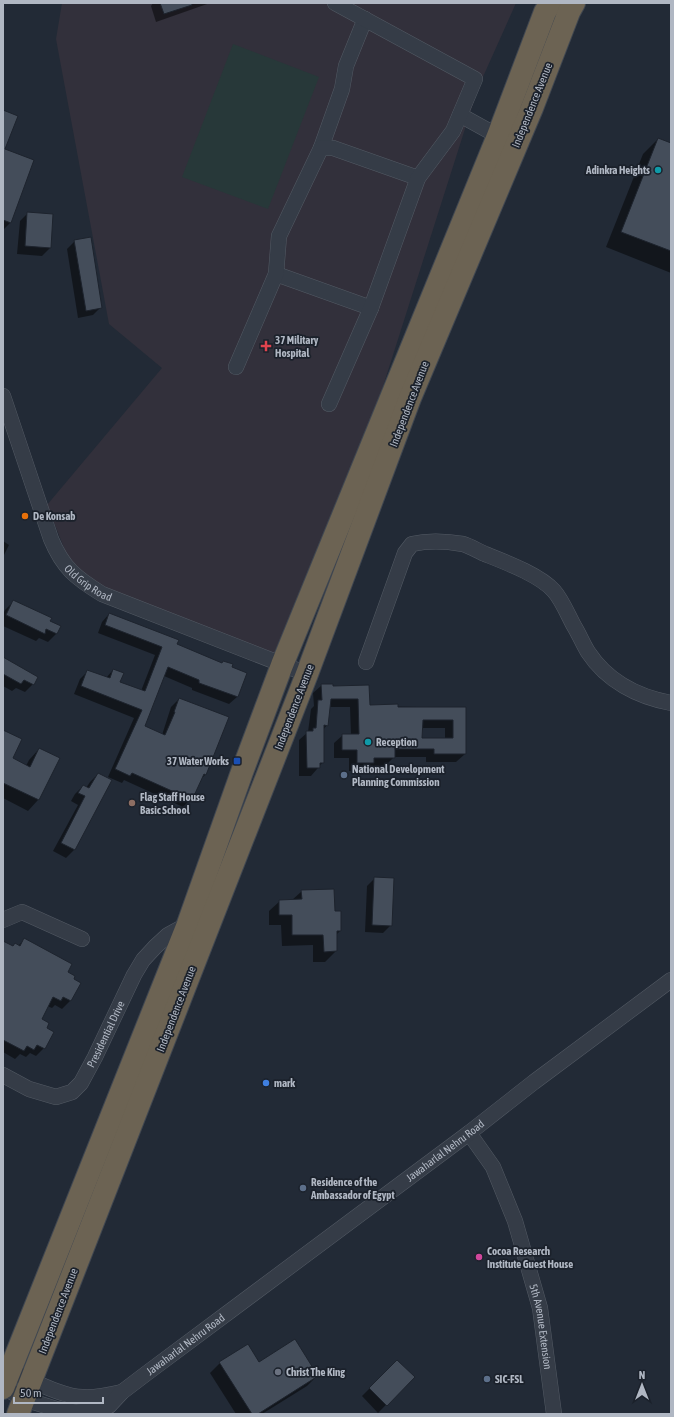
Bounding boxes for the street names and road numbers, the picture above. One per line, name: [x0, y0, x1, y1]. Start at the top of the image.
street label: Independence Avenue: [509, 61, 555, 149]
street label: Independence Avenue: [387, 360, 431, 448]
street label: Old Grip Road: [62, 562, 114, 603]
street label: Independence Avenue: [272, 663, 316, 751]
street label: Independence Avenue: [154, 965, 198, 1053]
street label: Presidential Drive: [85, 999, 127, 1069]
street label: Jawaharlal Nehru Road: [404, 1117, 486, 1184]
street label: Independence Avenue: [36, 1267, 80, 1355]
street label: 5th Avenue Extension: [527, 1283, 554, 1370]
street label: Jawaharlal Nehru Road: [144, 1311, 227, 1377]

